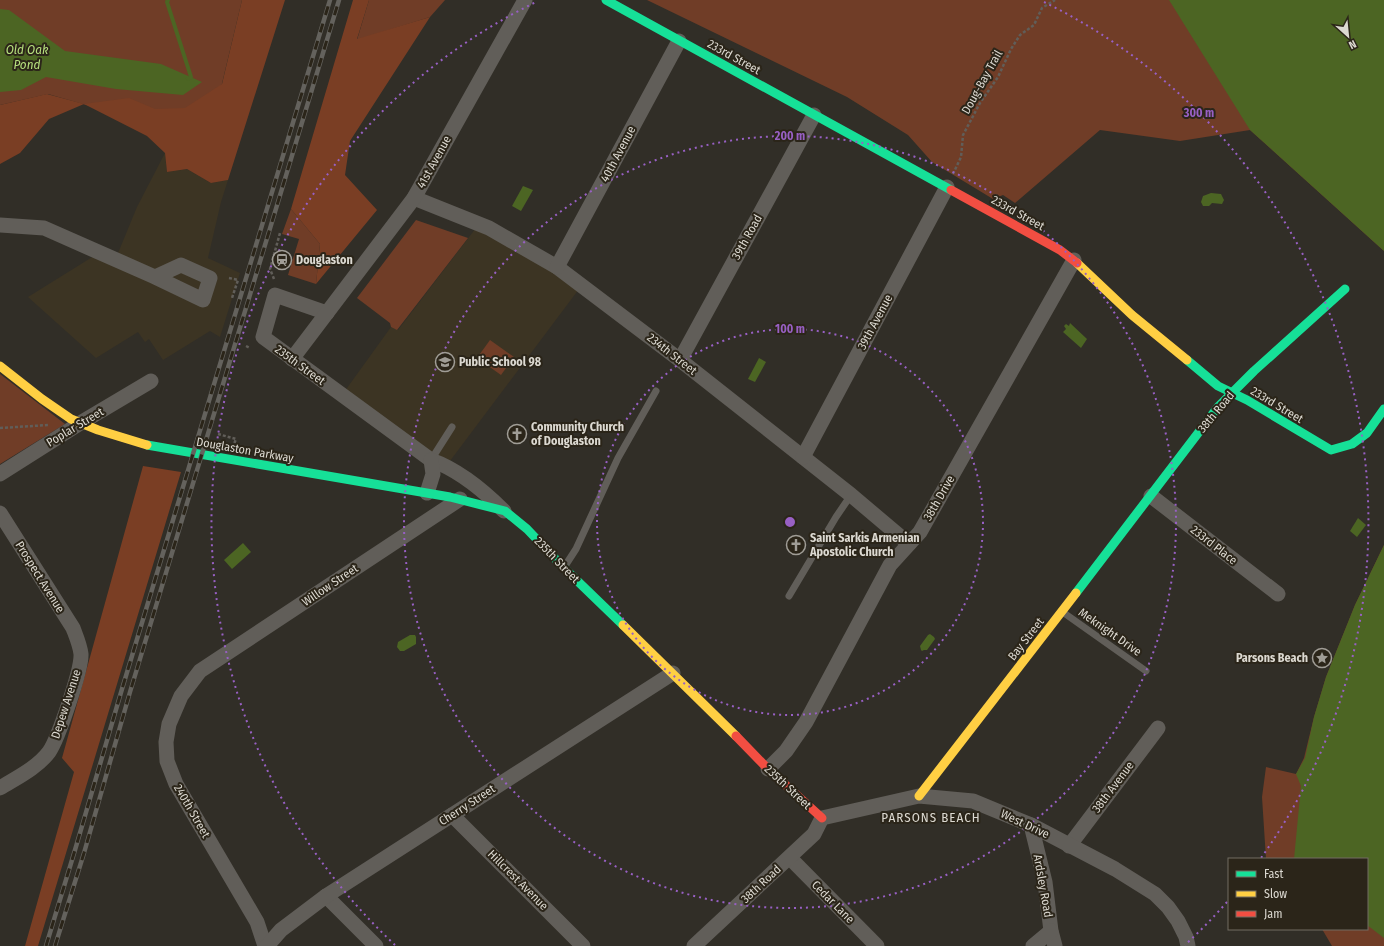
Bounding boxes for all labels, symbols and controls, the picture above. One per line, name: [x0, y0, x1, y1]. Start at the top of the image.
north arrow: [1328, 16, 1368, 56]
street label: 233rd Street: [705, 37, 763, 77]
text: N: [1346, 37, 1358, 52]
water label: Old Oak Pond: [6, 42, 49, 72]
street label: Doug-Bay Trail: [959, 48, 1005, 116]
text: 300 m: [1183, 106, 1214, 120]
street label: 40th Avenue: [597, 124, 639, 184]
text: 200 m: [774, 129, 805, 143]
street label: 41st Avenue: [414, 133, 454, 191]
street label: 233rd Street: [989, 193, 1047, 233]
street label: 39th Road: [729, 212, 765, 262]
station icon: Douglaston: [271, 249, 293, 271]
place label: Douglaston: [296, 253, 353, 267]
street label: 39th Avenue: [855, 292, 895, 352]
text: 100 m: [775, 322, 805, 336]
street label: 234th Street: [644, 330, 700, 378]
street label: 235th Street: [272, 342, 328, 388]
school or university icon: Public School 98: [434, 351, 456, 373]
place label: Public School 98: [459, 355, 542, 369]
street label: 233rd Street: [1248, 384, 1306, 426]
street label: 38th Road: [1195, 389, 1237, 435]
street label: Poplar Street: [44, 404, 106, 450]
place label: Community Church of Douglaston: [531, 420, 624, 448]
church icon: Community Church of Douglaston: [506, 423, 528, 445]
street label: Douglaston Parkway: [195, 435, 295, 466]
street label: 38th Drive: [920, 473, 958, 523]
centre of rings: [783, 515, 797, 529]
street label: 233rd Place: [1188, 522, 1240, 568]
place label: Saint Sarkis Armenian Apostolic Church: [809, 531, 920, 559]
street label: 235th Street: [532, 534, 582, 586]
church icon: Saint Sarkis Armenian Apostolic Church: [785, 534, 807, 556]
street label: Prospect Avenue: [12, 539, 68, 615]
street label: Willow Street: [299, 561, 361, 609]
street label: Meknight Drive: [1076, 605, 1144, 659]
street label: Bay Street: [1005, 615, 1047, 663]
place icon: Parsons Beach: [1311, 647, 1333, 669]
place label: Parsons Beach: [1236, 651, 1308, 665]
street label: Depew Avenue: [48, 668, 84, 740]
street label: 38th Avenue: [1089, 759, 1137, 815]
street label: 235th Street: [762, 762, 814, 812]
street label: 240th Street: [171, 782, 213, 840]
street label: Cherry Street: [436, 782, 498, 828]
street label: West Drive: [998, 807, 1052, 841]
district label: PARSONS BEACH: [881, 810, 981, 825]
street label: Hillcrest Avenue: [485, 847, 551, 913]
street label: Ardsley Road: [1031, 853, 1055, 919]
legend: [1228, 858, 1368, 930]
street label: 38th Road: [738, 862, 784, 906]
text: Fast: [1264, 867, 1283, 881]
street label: Cedar Lane: [809, 878, 857, 926]
text: Slow: [1264, 887, 1287, 901]
text: Jam: [1264, 907, 1282, 921]

